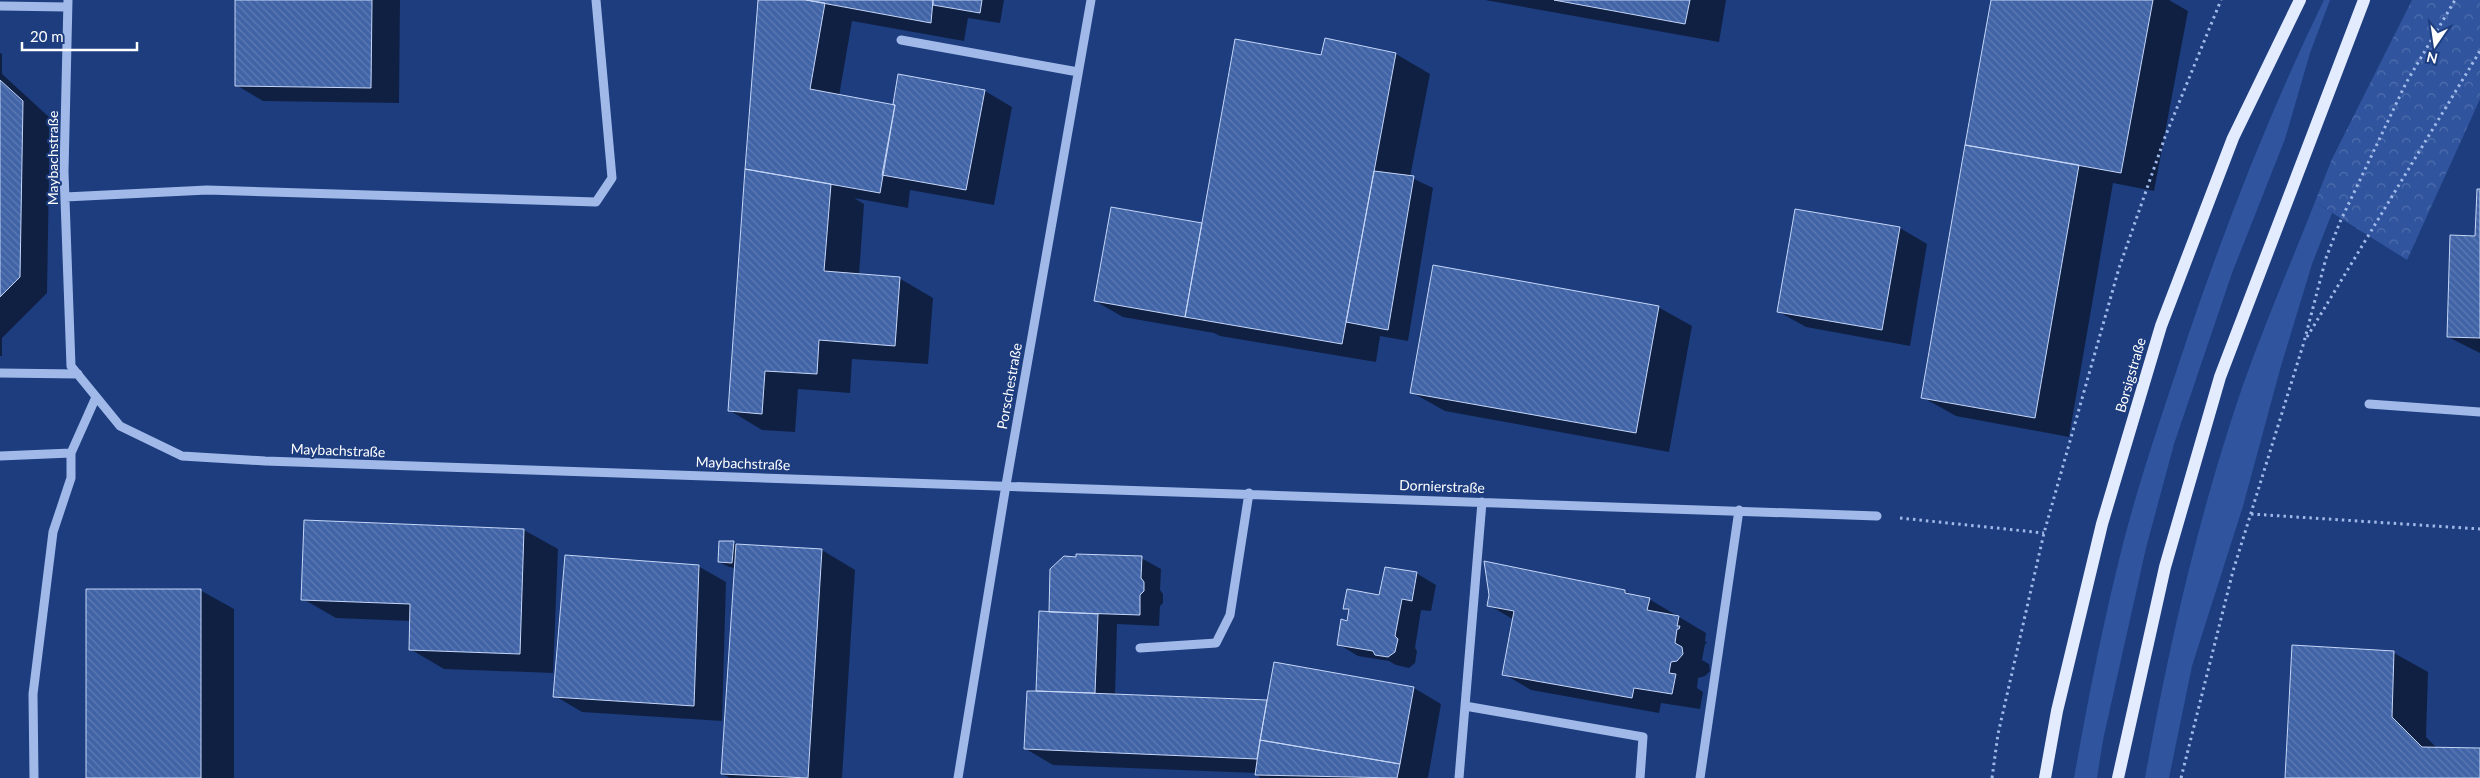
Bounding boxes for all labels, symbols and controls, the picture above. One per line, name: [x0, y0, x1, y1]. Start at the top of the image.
scale bar: [22, 20, 138, 52]
north arrow: [2410, 20, 2460, 70]
text: 20 m: [30, 27, 64, 45]
text: N: [2425, 49, 2439, 68]
street label: Maybachstraße: [44, 111, 61, 205]
street label: Borsigstraße: [2111, 336, 2149, 414]
street label: Porschestraße: [993, 341, 1025, 431]
street label: Maybachstraße: [290, 440, 386, 460]
street label: Maybachstraße: [695, 453, 791, 473]
street label: Dornierstraße: [1399, 476, 1485, 496]

